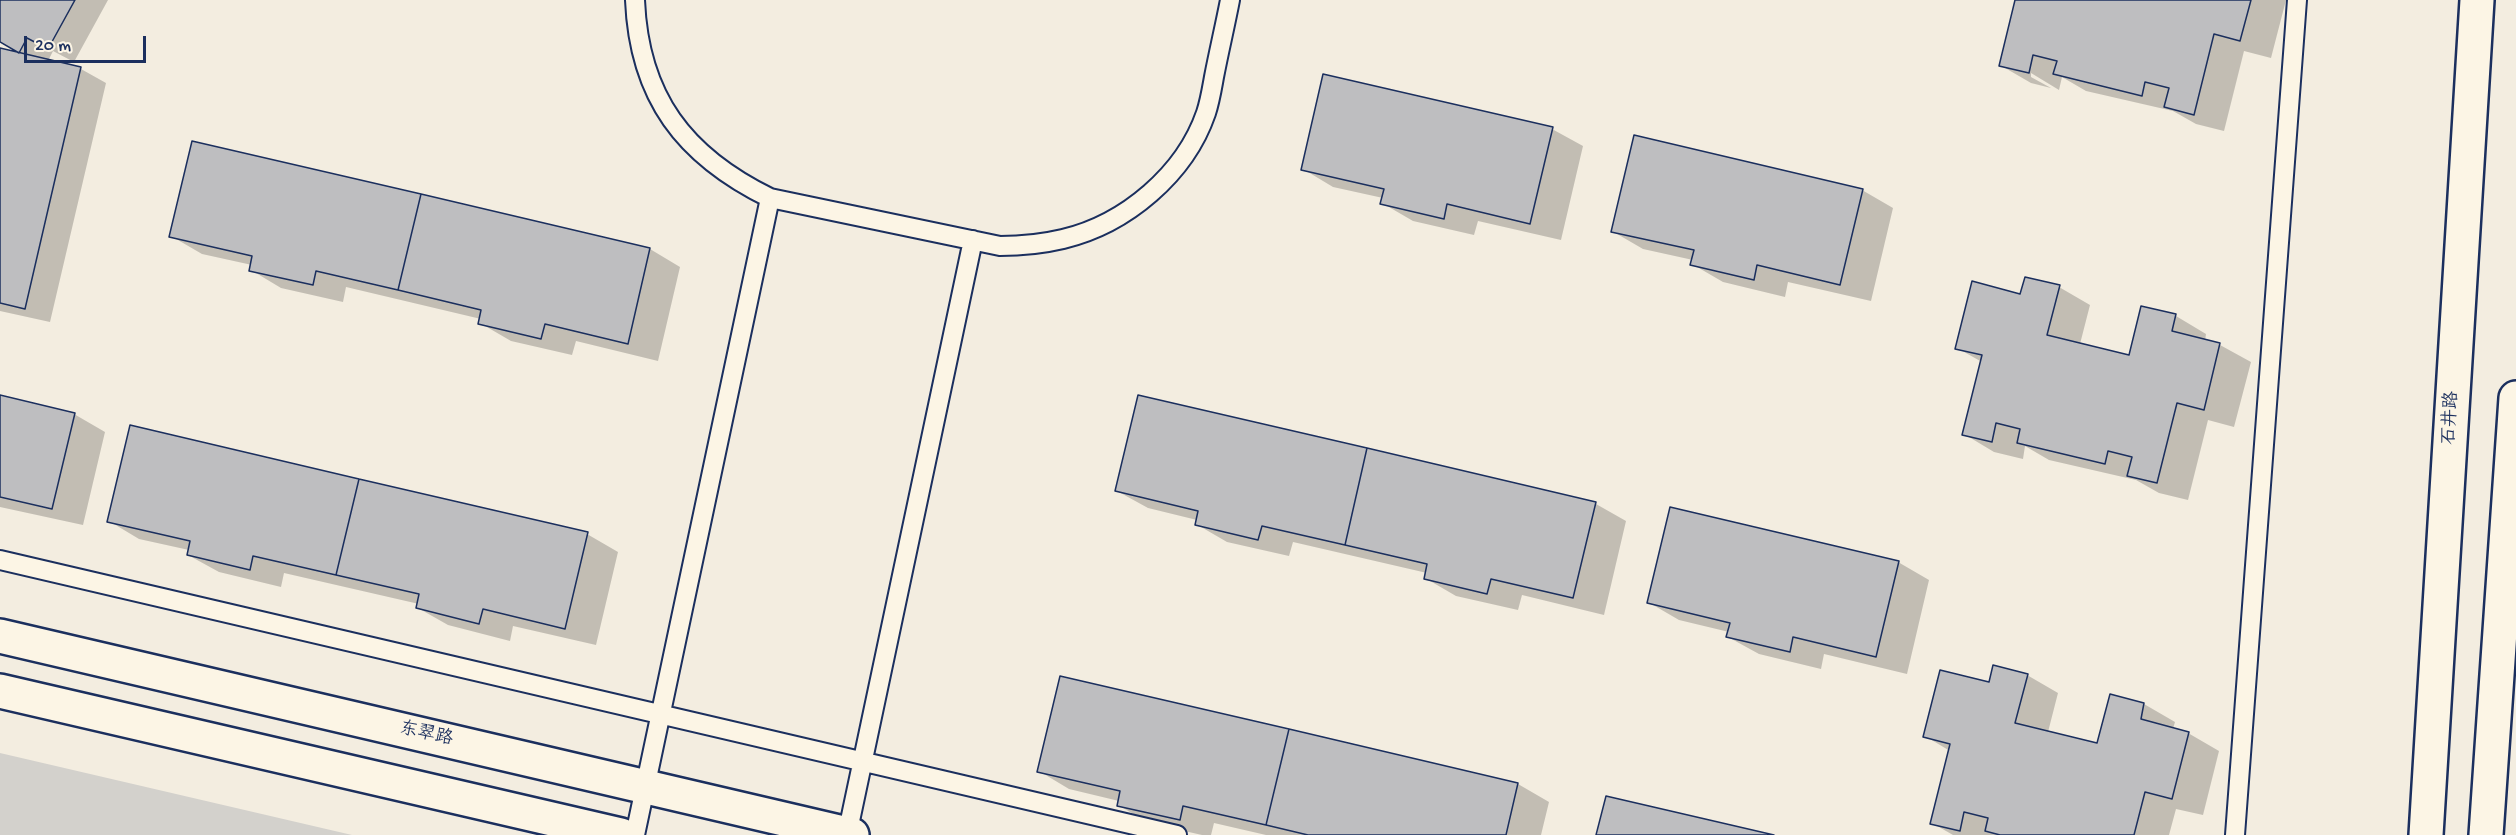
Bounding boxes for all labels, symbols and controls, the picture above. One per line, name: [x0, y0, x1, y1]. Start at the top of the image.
scale bar: [27, 24, 148, 62]
text: 20 m: [35, 36, 71, 57]
street label: 石井路: [2440, 390, 2464, 446]
street label: 东翠路: [397, 718, 455, 752]

